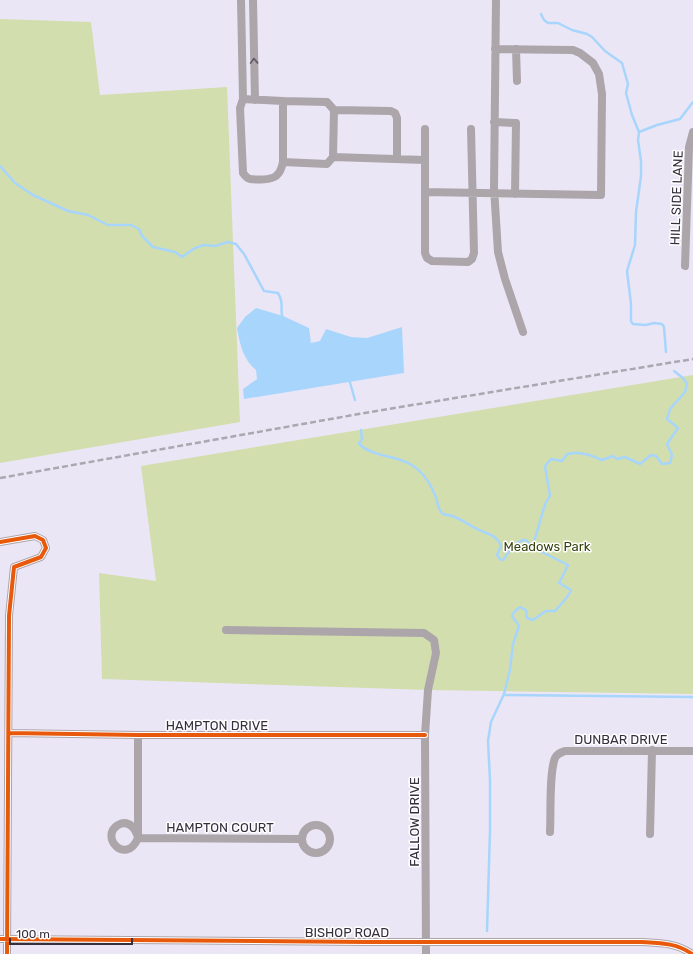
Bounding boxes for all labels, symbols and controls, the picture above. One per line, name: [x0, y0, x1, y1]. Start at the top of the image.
one-way arrow: [250, 58, 259, 64]
street label: HILL SIDE LANE: [667, 150, 686, 246]
park label: Meadows Park: [504, 539, 591, 554]
street label: HAMPTON DRIVE: [166, 718, 268, 733]
street label: DUNBAR DRIVE: [574, 732, 668, 747]
street label: FALLOW DRIVE: [407, 777, 422, 867]
street label: HAMPTON COURT: [166, 820, 274, 835]
scale bar: [10, 920, 132, 946]
street label: BISHOP ROAD: [305, 925, 389, 940]
text: 100 m: [16, 927, 50, 941]

